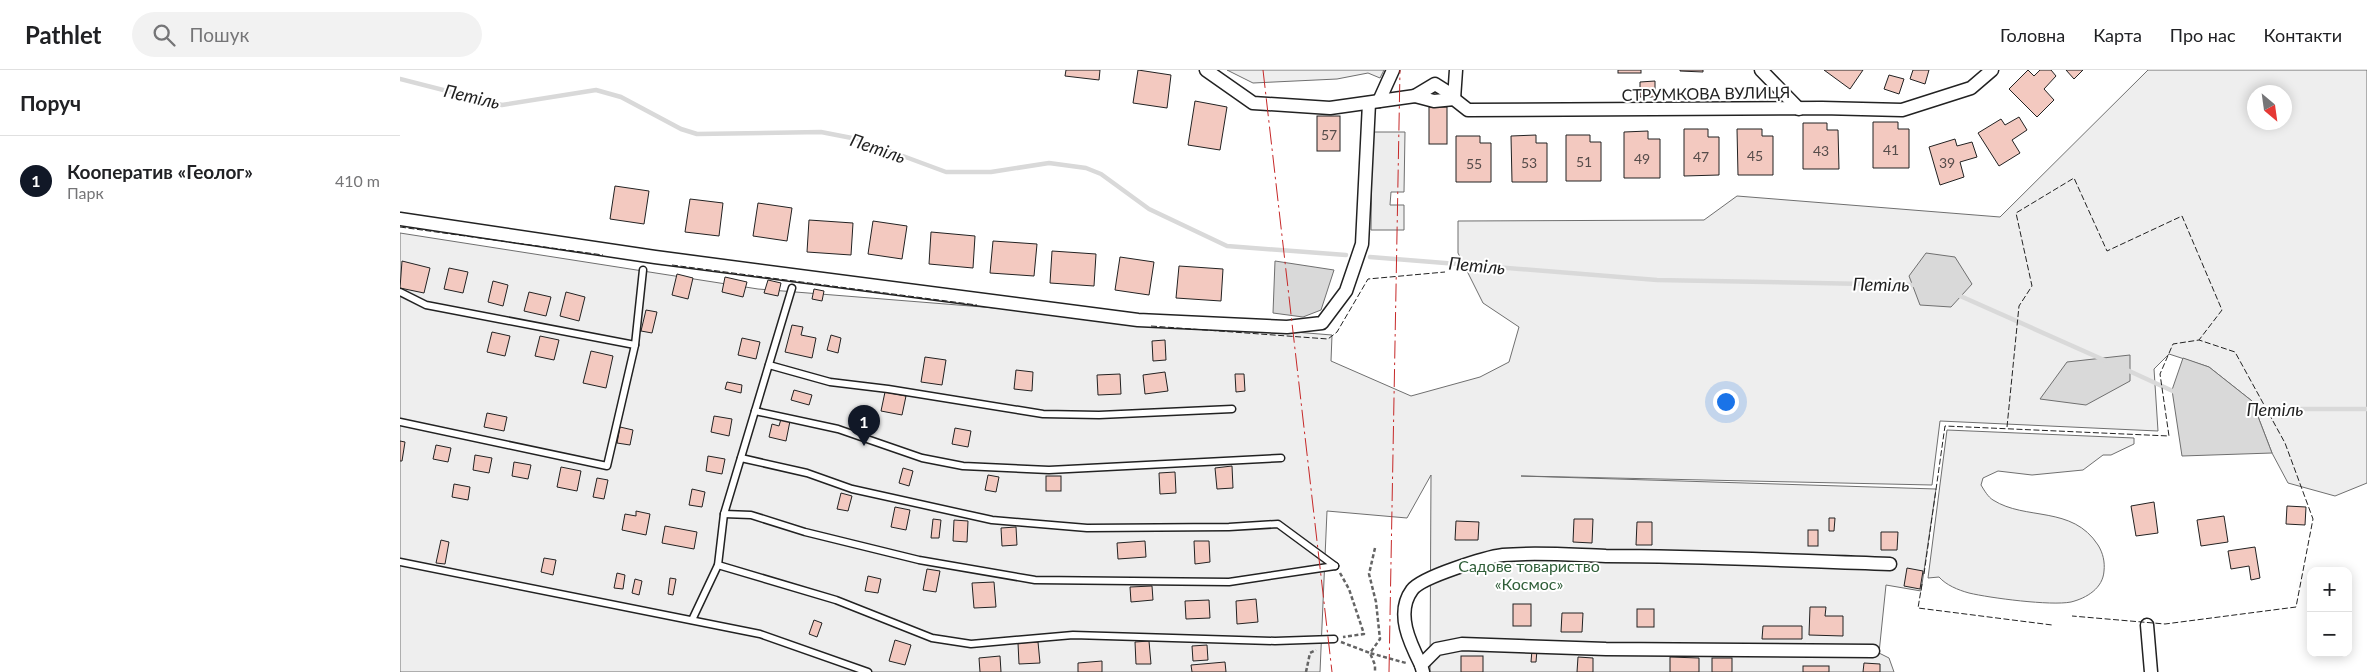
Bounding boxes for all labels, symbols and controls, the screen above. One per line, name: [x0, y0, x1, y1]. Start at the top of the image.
search box: [132, 12, 482, 57]
text: Pathlet: [25, 20, 102, 49]
icon: search: [150, 21, 178, 49]
text: Пошук: [190, 23, 249, 46]
text: Головна: [2000, 24, 2065, 46]
text: Карта: [2093, 24, 2142, 46]
text: Про нас: [2170, 24, 2236, 46]
text: Контакти: [2264, 24, 2342, 46]
water label: Петіль: [442, 79, 502, 113]
street label: СТРУМКОВА ВУЛИЦЯ: [1621, 82, 1791, 104]
north arrow: [2247, 85, 2292, 130]
text: Поруч: [20, 90, 81, 115]
house number: 57: [1321, 126, 1337, 143]
water label: Петіль: [848, 128, 908, 168]
house number: 41: [1883, 141, 1899, 158]
house number: 43: [1813, 142, 1829, 159]
house number: 45: [1747, 147, 1763, 164]
house number: 47: [1693, 148, 1709, 165]
house number: 49: [1634, 150, 1650, 167]
house number: 51: [1576, 153, 1592, 170]
house number: 53: [1521, 154, 1537, 171]
house number: 39: [1939, 154, 1955, 171]
house number: 55: [1466, 155, 1482, 172]
text: Кооператив «Геолог»: [67, 160, 253, 183]
text: 1: [31, 171, 41, 190]
text: 410 m: [335, 171, 380, 190]
text: Парк: [67, 183, 104, 202]
water label: Петіль: [1448, 252, 1506, 278]
water label: Петіль: [1852, 273, 1910, 295]
your location: [1713, 389, 1739, 415]
water label: Петіль: [2247, 398, 2303, 420]
pin: 1: [848, 405, 880, 446]
park label: Садове товариство «Космос»: [1458, 556, 1600, 593]
map controls: [2307, 567, 2352, 657]
button: +: [2307, 567, 2352, 612]
button: −: [2307, 612, 2352, 657]

